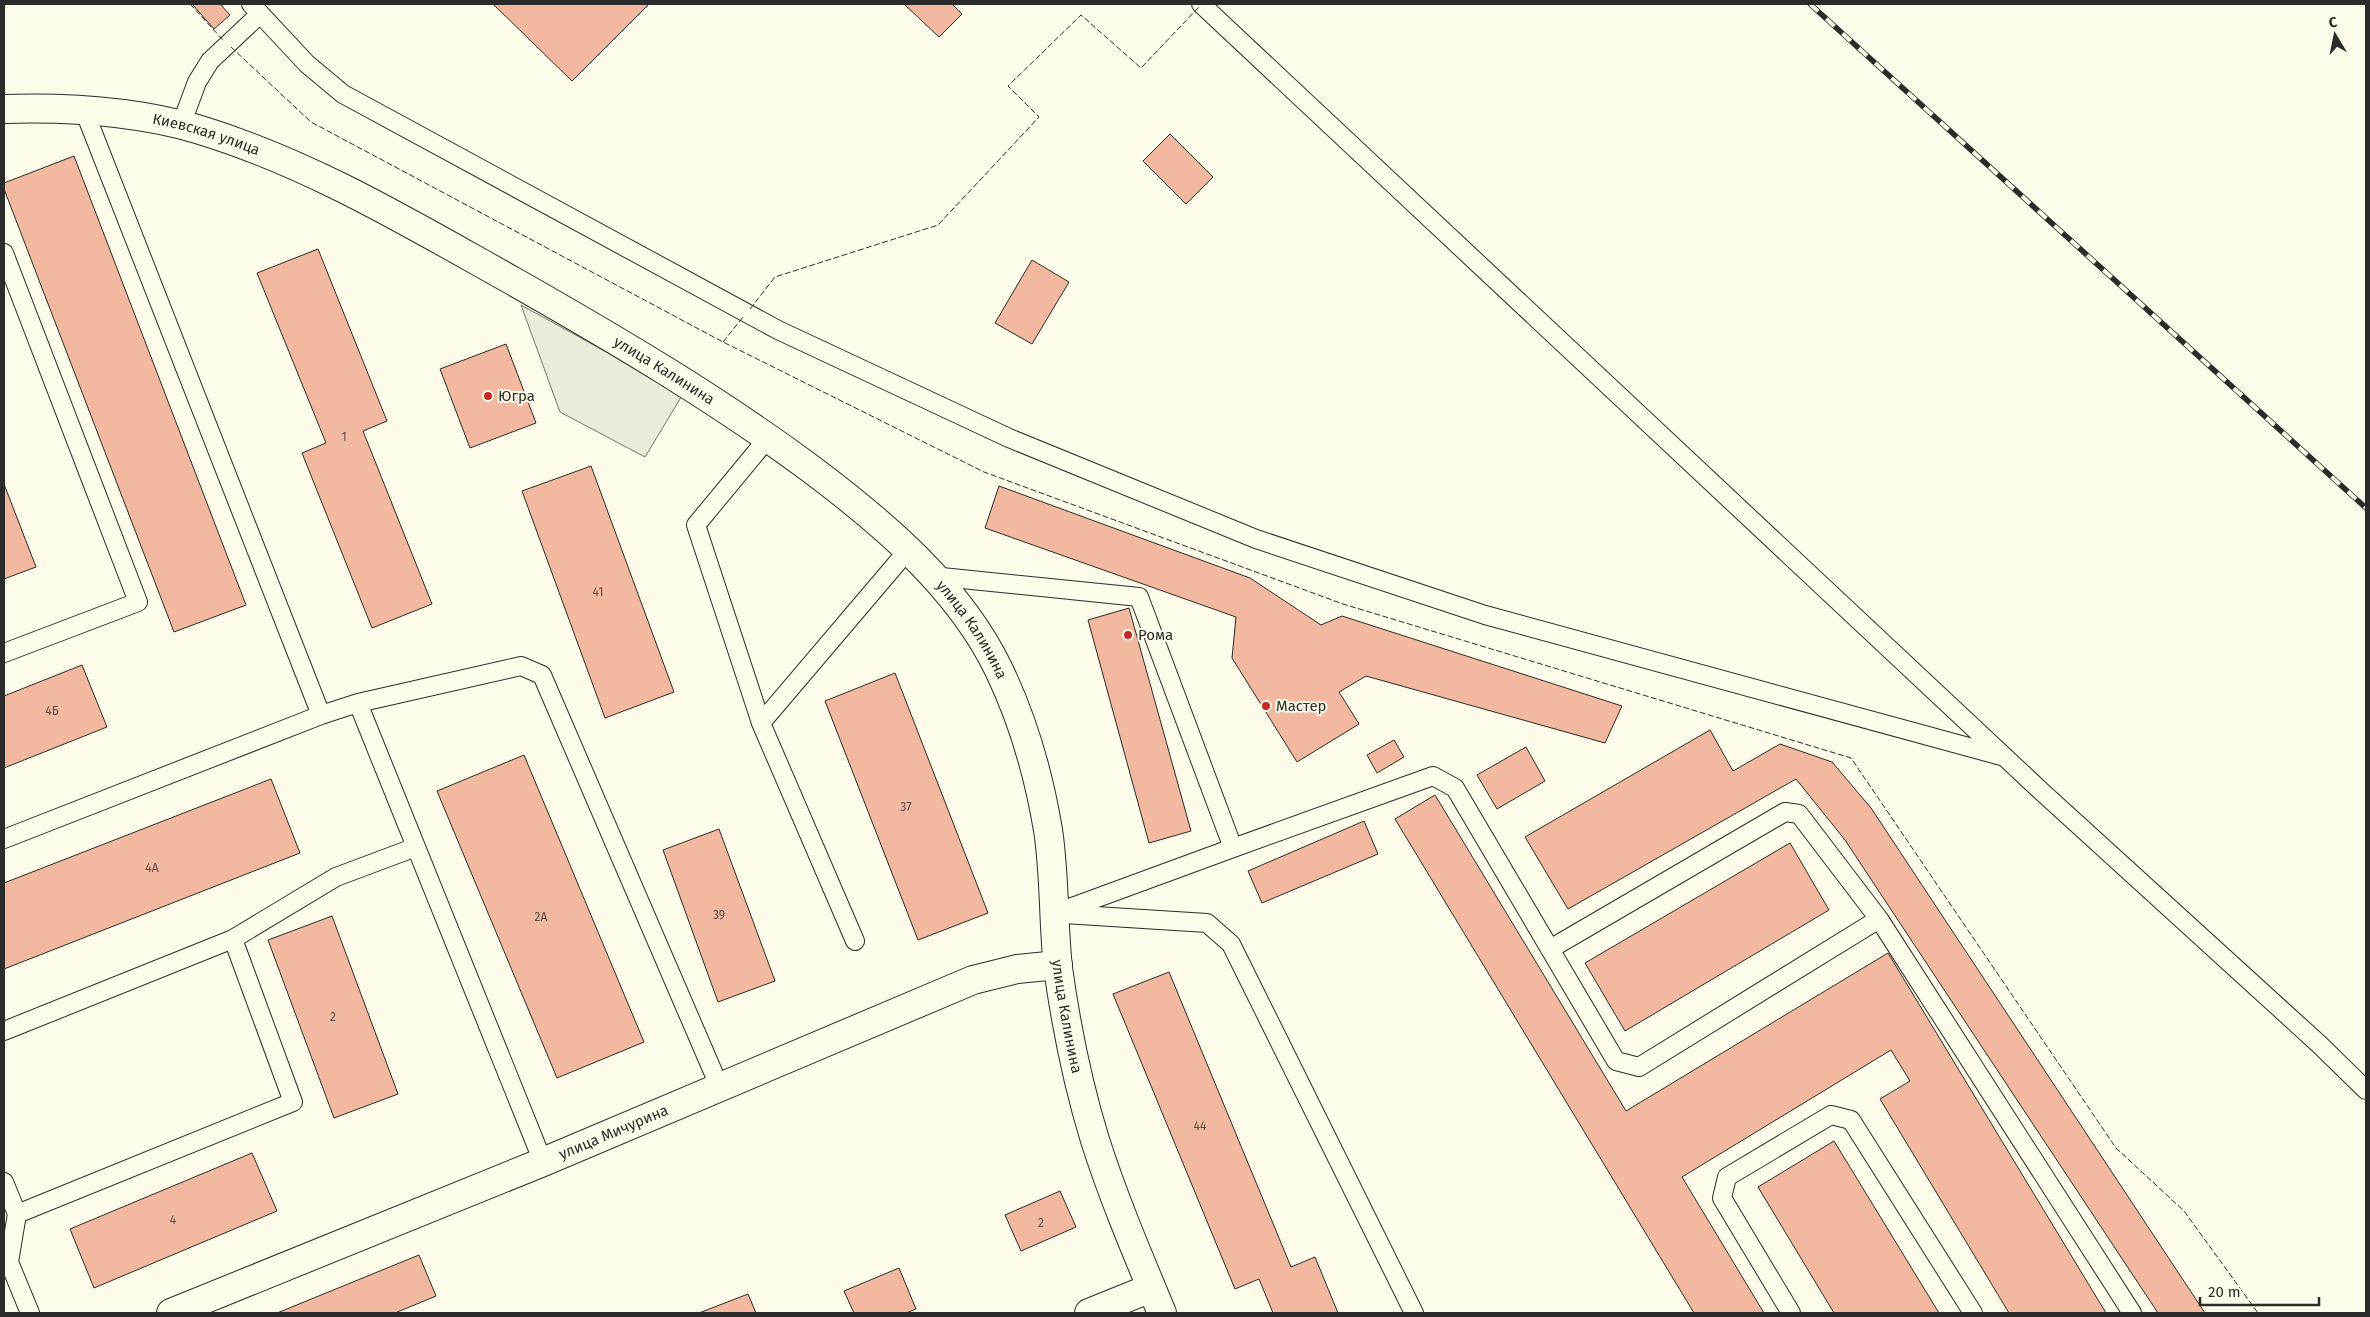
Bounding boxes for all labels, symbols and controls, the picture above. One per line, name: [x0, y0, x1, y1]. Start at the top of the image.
north arrow: [2310, 10, 2360, 60]
text: С: [2327, 14, 2338, 32]
street label: Киевская улица: [151, 110, 263, 159]
street label: улица Калинина: [611, 333, 718, 409]
place label: Югра: [498, 387, 535, 405]
marker: Югра: [482, 390, 494, 402]
house number: 1: [341, 430, 347, 444]
street label: улица Калинина: [933, 576, 1011, 682]
house number: 41: [593, 585, 603, 599]
place label: Рома: [1138, 626, 1173, 644]
marker: Рома: [1122, 629, 1134, 641]
place label: Мастер: [1276, 697, 1326, 715]
marker: Мастер: [1260, 700, 1272, 712]
house number: 4Б: [45, 704, 59, 718]
house number: 37: [900, 800, 912, 814]
house number: 4А: [145, 861, 159, 875]
house number: 39: [713, 908, 725, 922]
house number: 2А: [535, 910, 548, 924]
street label: улица Калинина: [1048, 959, 1086, 1075]
house number: 2: [330, 1010, 336, 1024]
street label: улица Мичурина: [556, 1101, 671, 1163]
house number: 44: [1194, 1119, 1207, 1133]
house number: 4: [170, 1213, 177, 1227]
house number: 2: [1038, 1216, 1044, 1230]
scale bar: [2200, 1274, 2319, 1306]
text: 20 m: [2208, 1283, 2241, 1301]

